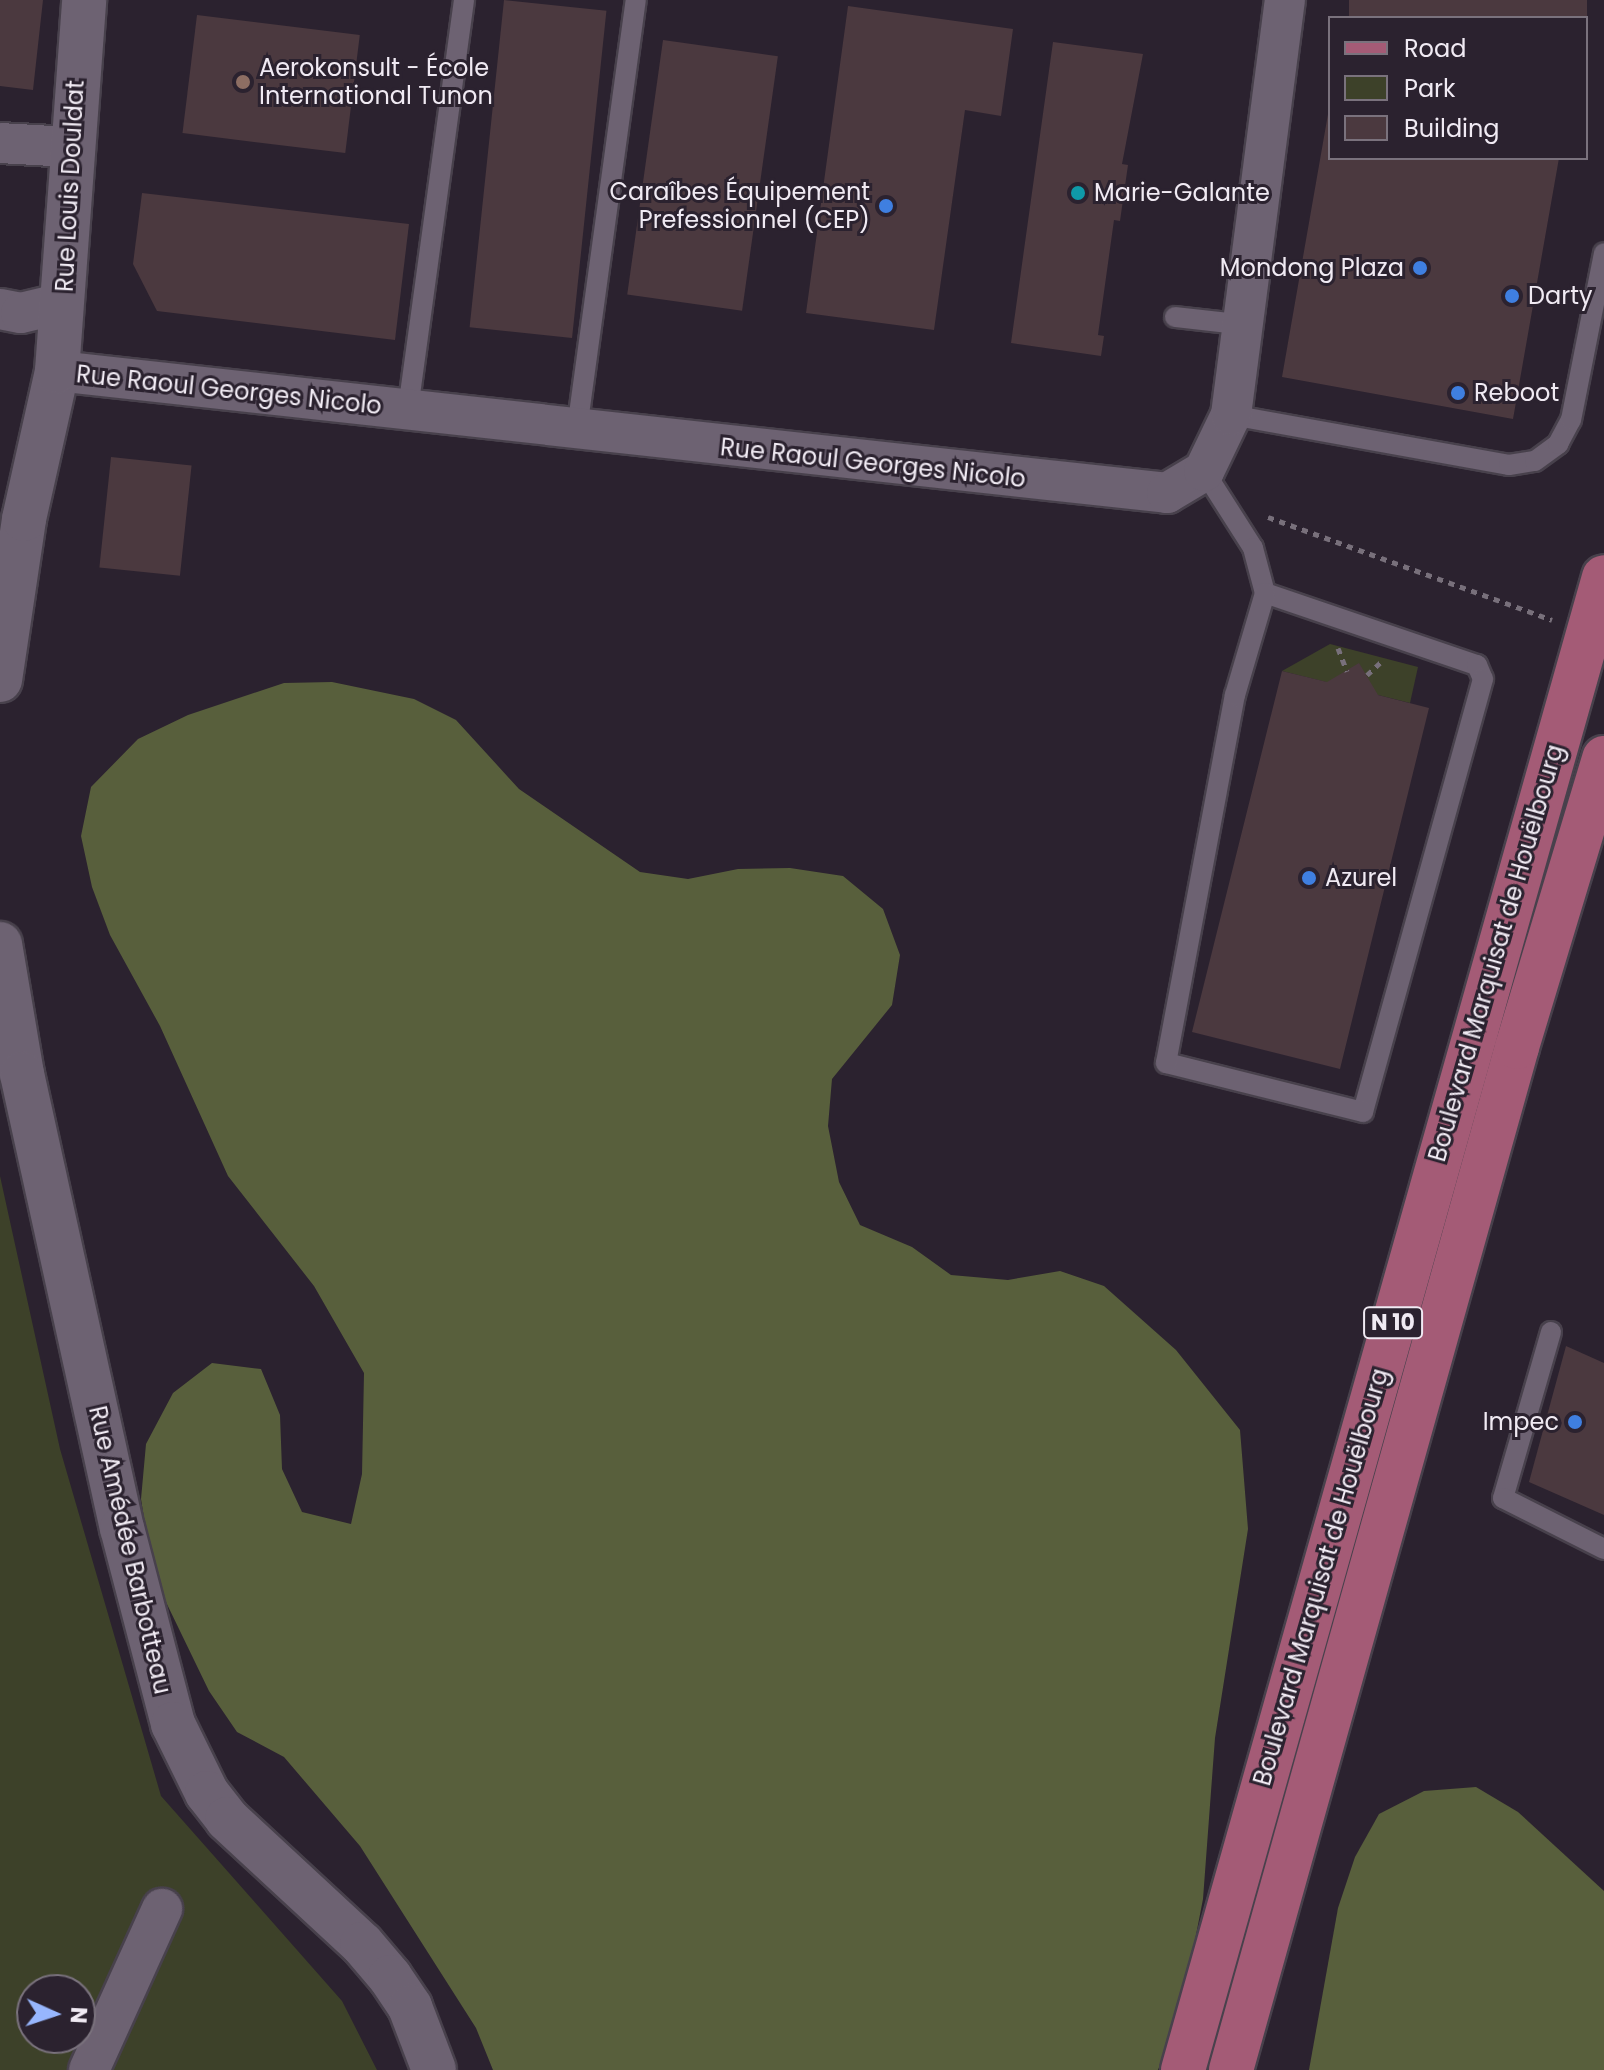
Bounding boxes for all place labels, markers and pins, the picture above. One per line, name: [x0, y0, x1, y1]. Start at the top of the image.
place label: Aerokonsult - École International Tunon: [259, 54, 493, 110]
marker: Aerokonsult - École International Tunon: [234, 73, 252, 91]
place label: Caraîbes Équipement Prefessionnel (CEP): [610, 178, 870, 234]
place label: Marie-Galante: [1094, 179, 1270, 207]
marker: Marie-Galante: [1069, 184, 1087, 202]
marker: Caraîbes Équipement Prefessionnel (CEP): [877, 197, 895, 215]
place label: Mondong Plaza: [1220, 254, 1404, 282]
marker: Mondong Plaza: [1411, 259, 1429, 277]
place label: Darty: [1528, 282, 1592, 310]
marker: Darty: [1503, 287, 1521, 305]
place label: Reboot: [1474, 379, 1559, 407]
marker: Reboot: [1449, 384, 1467, 402]
place label: Azurel: [1325, 864, 1397, 892]
marker: Azurel: [1300, 869, 1318, 887]
place label: Impec: [1483, 1408, 1559, 1436]
marker: Impec: [1566, 1413, 1584, 1431]

